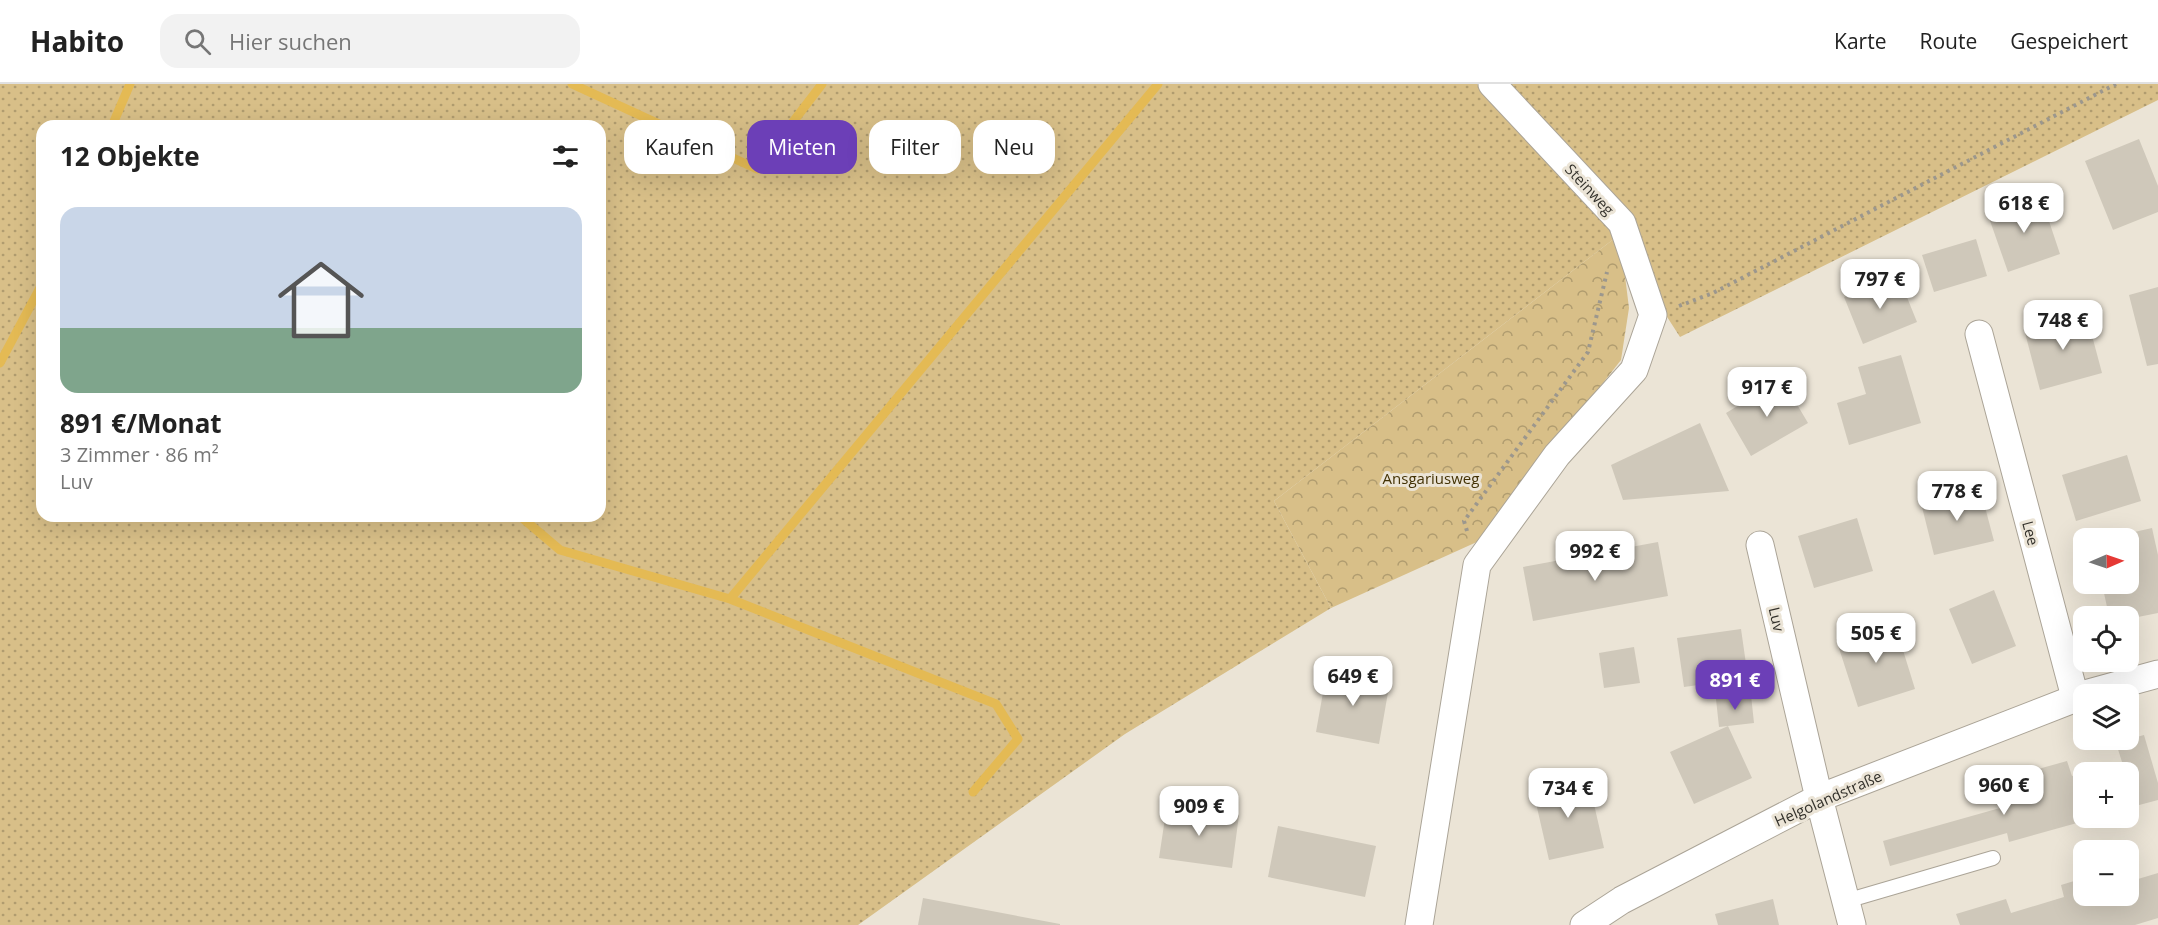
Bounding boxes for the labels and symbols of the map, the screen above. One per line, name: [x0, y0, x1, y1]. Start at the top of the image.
street label: Steinweg: [1561, 159, 1619, 219]
pin: 618 €: [1982, 183, 2066, 234]
pin: 797 €: [1838, 259, 1922, 310]
pin: 748 €: [2021, 300, 2105, 351]
pin: 917 €: [1725, 367, 1809, 418]
park label: Ansgariusweg: [1383, 468, 1479, 488]
pin: 778 €: [1915, 471, 1999, 522]
street label: Lee: [2018, 518, 2044, 548]
north arrow: [2073, 528, 2139, 594]
pin: 992 €: [1553, 531, 1637, 582]
street label: Luv: [1764, 605, 1790, 634]
pin: 505 €: [1834, 613, 1918, 664]
pin: 649 €: [1311, 656, 1395, 707]
pin: 891 €: [1693, 660, 1777, 711]
street label: Helgolandstraße: [1771, 765, 1885, 831]
pin: 960 €: [1962, 765, 2046, 816]
pin: 734 €: [1526, 768, 1610, 819]
pin: 909 €: [1157, 786, 1241, 837]

